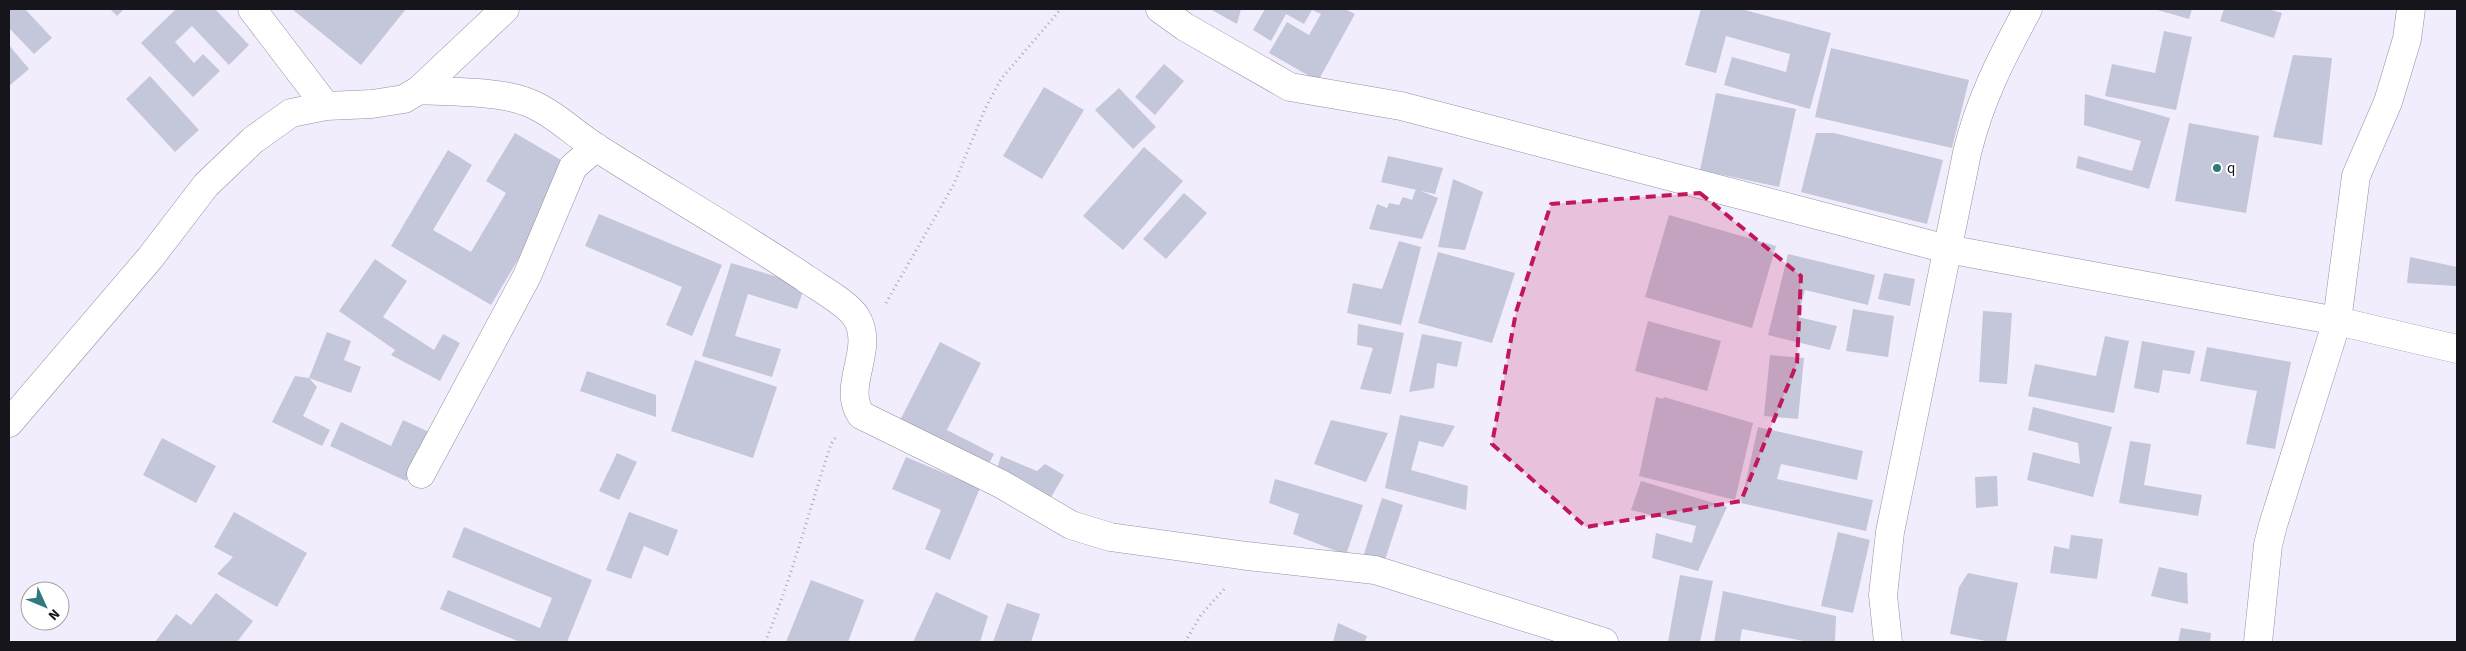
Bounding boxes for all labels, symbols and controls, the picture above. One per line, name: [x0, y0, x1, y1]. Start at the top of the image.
place label: q: [2227, 158, 2235, 179]
marker: q: [2211, 162, 2223, 174]
north arrow: [20, 581, 70, 631]
text: N: [43, 604, 64, 625]

